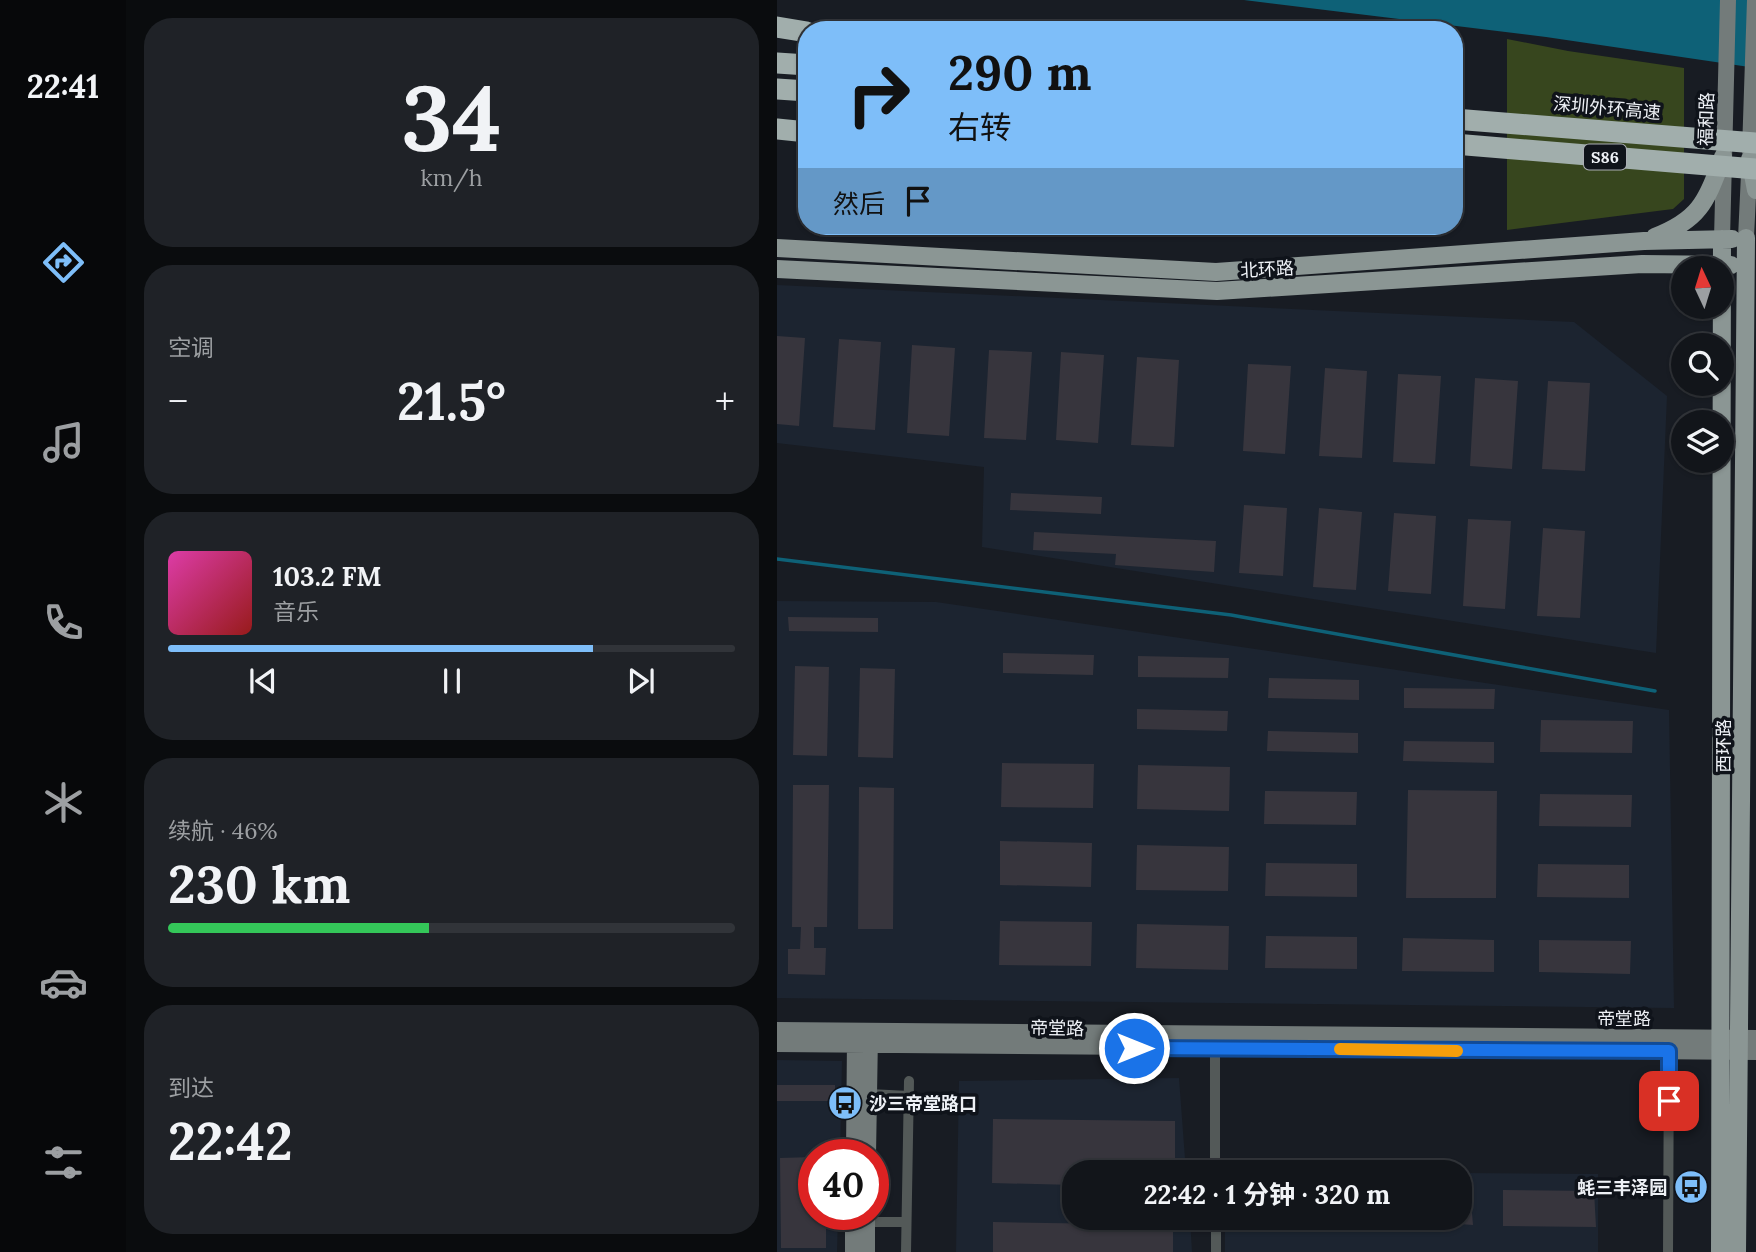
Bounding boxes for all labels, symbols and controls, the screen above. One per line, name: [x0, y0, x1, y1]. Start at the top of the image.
text: 290 m: [948, 41, 1091, 103]
icon: right: [833, 49, 924, 140]
text: 34: [401, 59, 502, 176]
text: 22:41: [27, 66, 99, 107]
street label: 深圳外环高速: [1552, 92, 1662, 124]
street label: 福和路: [1694, 92, 1718, 146]
text: 右转: [948, 107, 1012, 148]
road number: S86: [1584, 144, 1626, 169]
text: km/h: [420, 163, 483, 192]
icon: arrive: [899, 182, 937, 220]
text: 然后: [833, 187, 885, 220]
icon: directions: [39, 238, 88, 287]
street label: 北环路: [1239, 256, 1295, 282]
north arrow: [1671, 256, 1734, 318]
map controls: [1671, 256, 1734, 473]
text: 空调: [168, 333, 214, 362]
button: search: [1671, 333, 1734, 396]
text: 21.5°: [397, 368, 506, 434]
text: −: [168, 377, 188, 425]
text: +: [715, 377, 735, 425]
button: layers: [1671, 410, 1734, 473]
icon: music: [39, 418, 88, 467]
text: 103.2 FM: [273, 560, 382, 593]
text: 音乐: [273, 597, 319, 626]
icon: phone: [39, 598, 88, 647]
icon: previous: [244, 662, 282, 700]
icon: pause: [433, 662, 471, 700]
icon: next: [622, 662, 660, 700]
street label: 西环路: [1712, 719, 1735, 773]
icon: climate: [39, 778, 88, 827]
text: 续航 · 46%: [168, 816, 278, 845]
text: 230 km: [168, 851, 350, 917]
icon: car: [39, 958, 88, 1007]
street label: 帝堂路: [1597, 1007, 1651, 1030]
position arrow: [1097, 1011, 1171, 1085]
street label: 帝堂路: [1030, 1016, 1084, 1040]
pin: [1639, 1071, 1699, 1131]
text: 到达: [168, 1073, 214, 1102]
icon: arrive: [1650, 1082, 1688, 1120]
bus stop icon: 沙三帝堂路口: [826, 1084, 864, 1122]
place label: 沙三帝堂路口: [869, 1092, 977, 1115]
text: 22:42: [168, 1108, 293, 1174]
icon: filters: [39, 1138, 88, 1187]
speed limit sign: 40: [798, 1139, 889, 1230]
bus stop icon: 蚝三丰泽园: [1672, 1168, 1710, 1206]
place label: 蚝三丰泽园: [1577, 1176, 1667, 1199]
text: 22:42 · 1 分钟 · 320 m: [1144, 1178, 1390, 1211]

